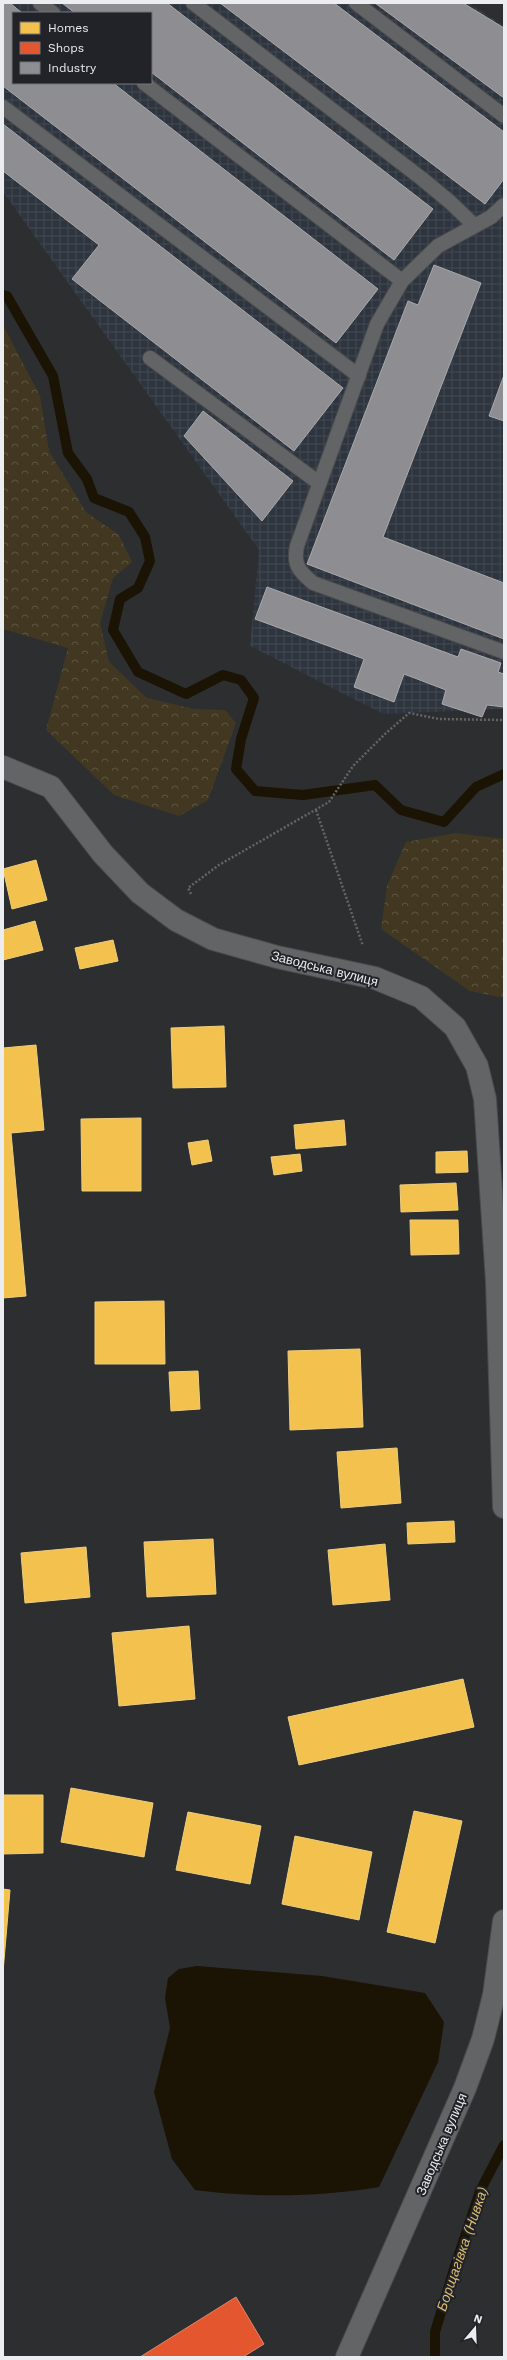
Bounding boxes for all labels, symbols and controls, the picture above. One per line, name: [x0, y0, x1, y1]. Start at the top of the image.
legend: [12, 12, 152, 84]
text: Homes: [48, 21, 89, 35]
text: Shops: [48, 41, 84, 55]
text: Industry: [48, 61, 97, 75]
street label: Заводська вулиця: [270, 948, 380, 989]
street label: Заводська вулиця: [413, 2091, 470, 2198]
water label: Борщагівка (Нивка): [433, 2185, 491, 2313]
north arrow: [455, 2308, 495, 2348]
text: N: [472, 2312, 484, 2326]

